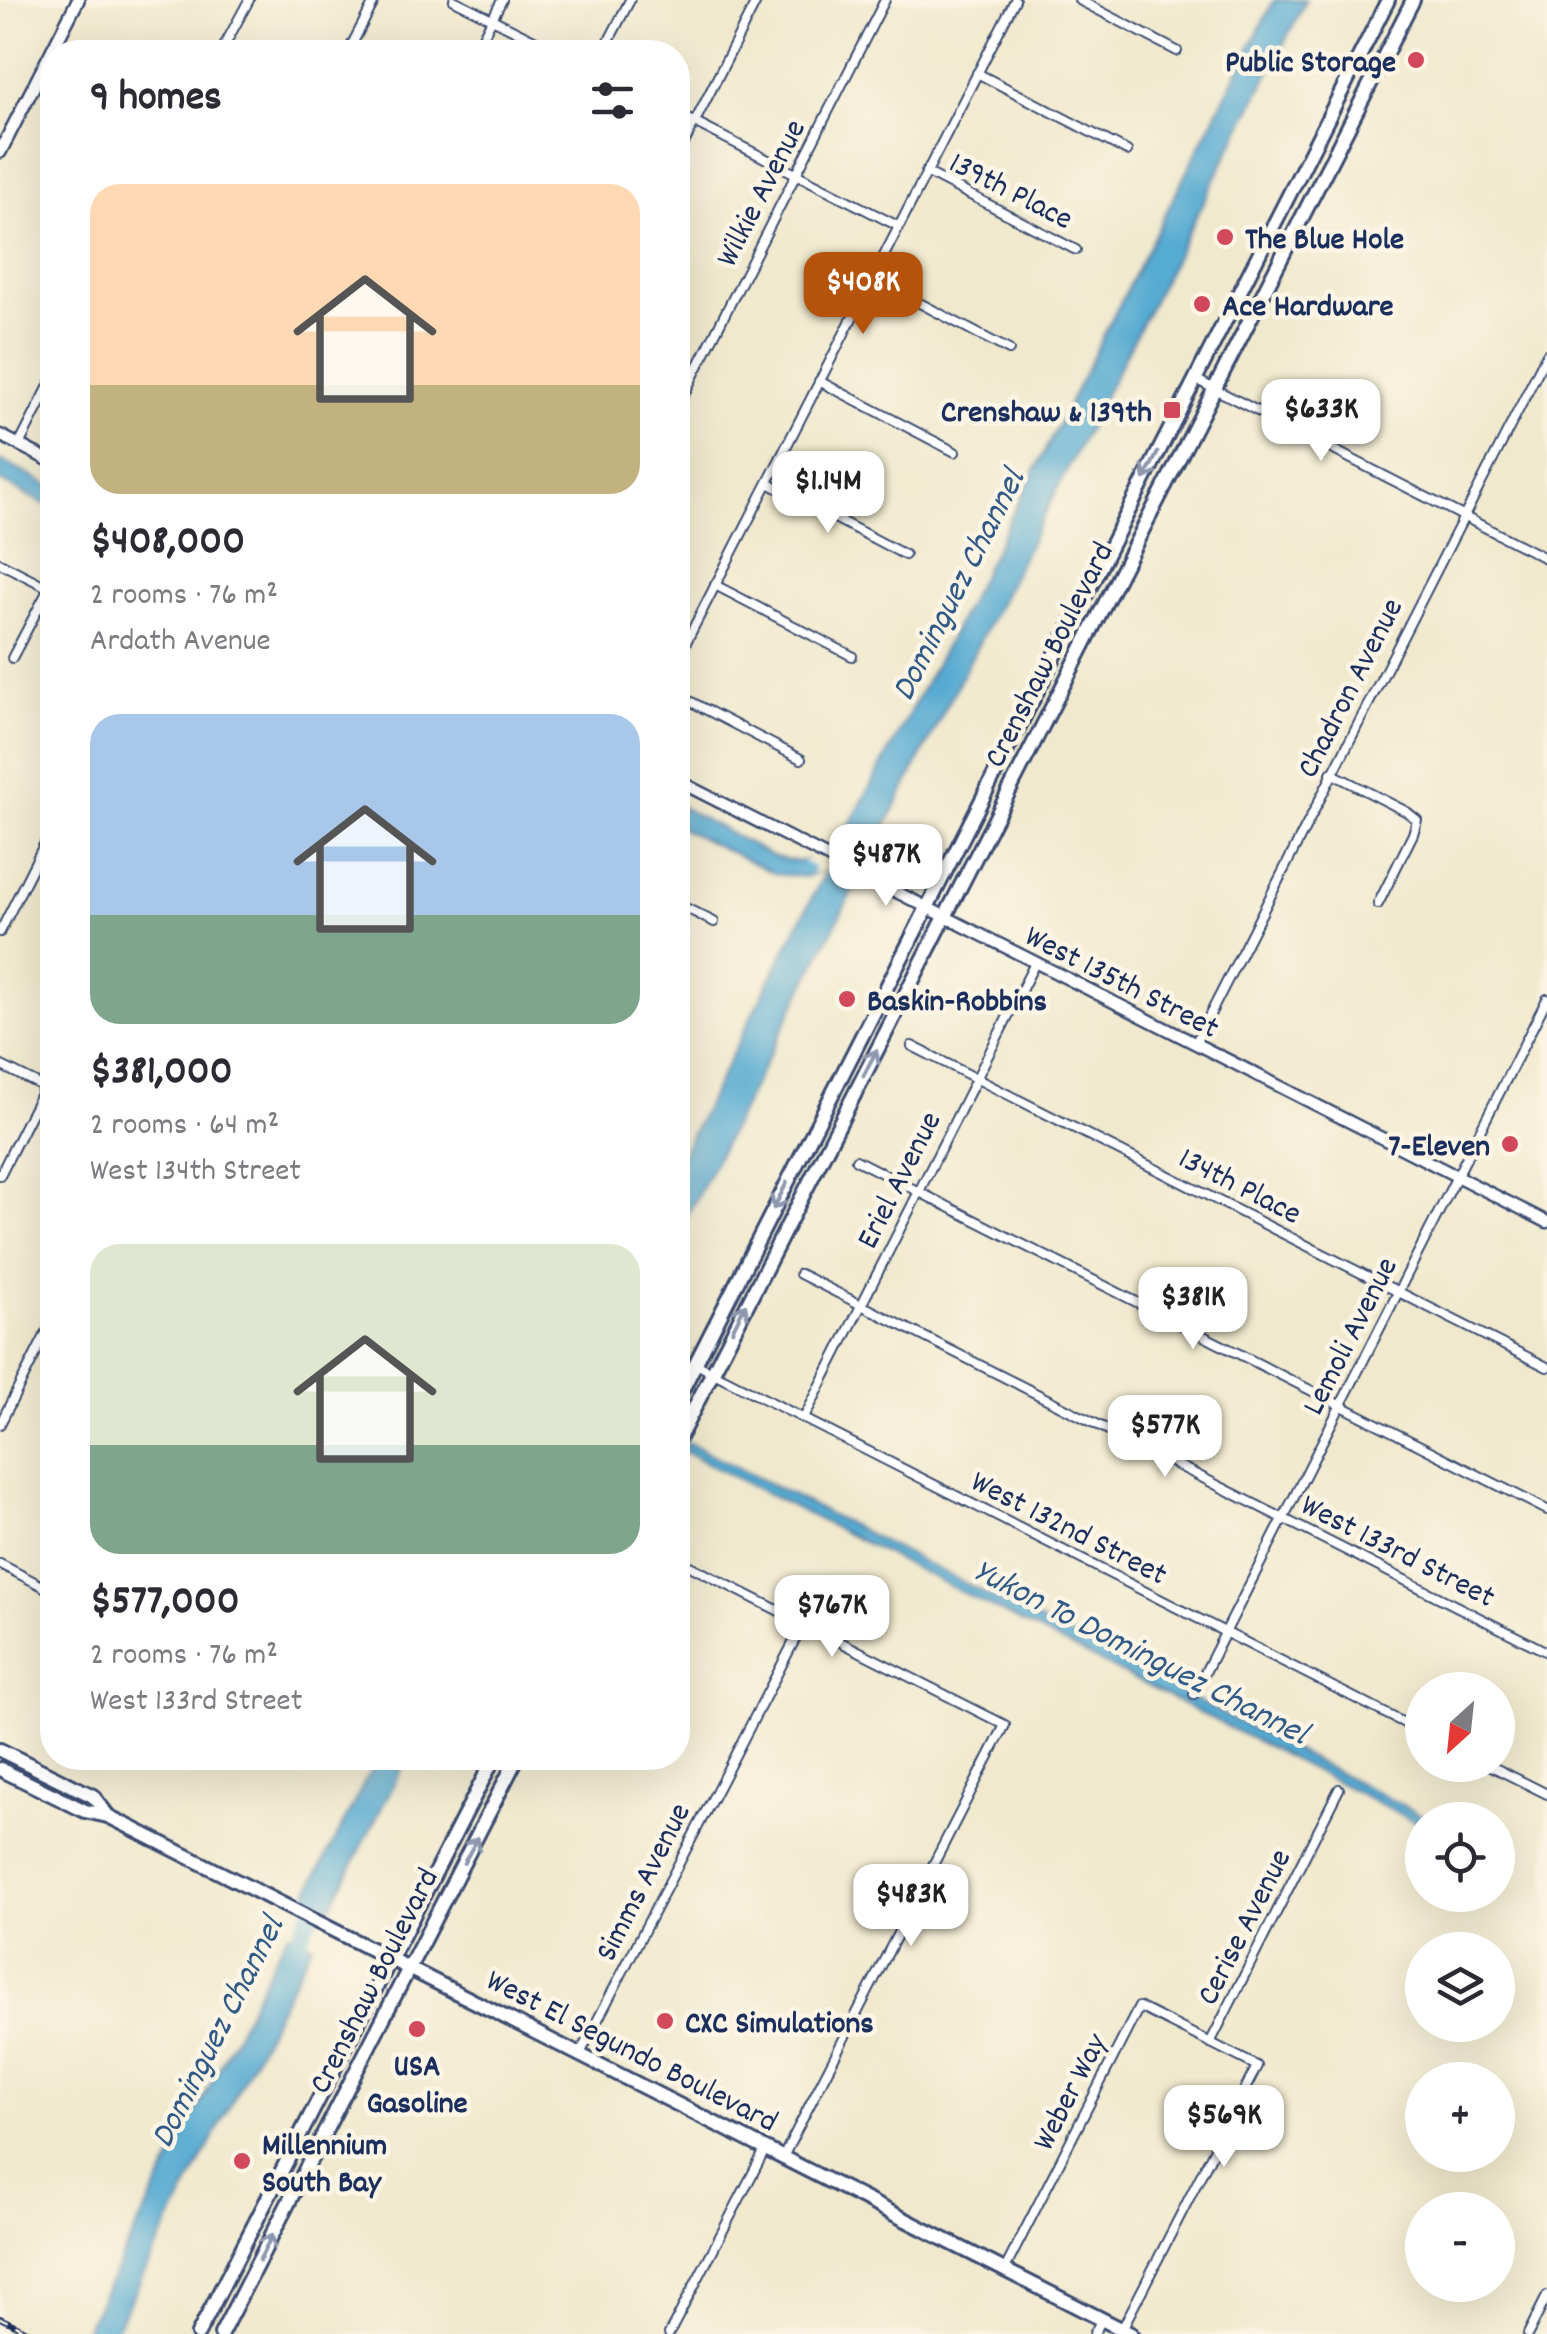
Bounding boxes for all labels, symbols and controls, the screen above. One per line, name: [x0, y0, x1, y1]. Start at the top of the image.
place label: Public Storage: [1225, 42, 1396, 88]
marker: Public Storage: [1405, 49, 1427, 71]
text: 9 homes: [90, 70, 222, 130]
icon: filters: [585, 73, 640, 128]
street label: Wilkie Avenue: [707, 113, 820, 276]
street label: 139th Place: [940, 143, 1080, 244]
place label: The Blue Hole: [1245, 219, 1404, 265]
marker: The Blue Hole: [1214, 226, 1236, 248]
icon: home: [275, 249, 455, 429]
pin: $408K: [793, 252, 933, 337]
text: $408K: [826, 261, 900, 307]
place label: Ace Hardware: [1222, 286, 1394, 332]
marker: Ace Hardware: [1191, 293, 1213, 315]
pin: $633K: [1251, 379, 1391, 464]
text: $633K: [1283, 388, 1359, 434]
place label: Crenshaw & 139th: [941, 392, 1152, 438]
marker: Crenshaw & 139th: [1161, 399, 1183, 421]
pin: $1.14M: [747, 451, 909, 536]
one-way arrow: [1141, 451, 1160, 480]
text: $1.14M: [794, 460, 862, 506]
water label: Dominguez Channel: [881, 460, 1041, 710]
text: $408,000: [90, 514, 245, 574]
street label: Crenshaw Boulevard: [975, 535, 1128, 777]
text: 2 rooms · 76 m²: [90, 574, 278, 620]
street label: Chadron Avenue: [1287, 591, 1417, 787]
text: Ardath Avenue: [90, 620, 271, 666]
icon: home: [275, 779, 455, 959]
pin: $487K: [816, 824, 956, 909]
text: $487K: [851, 833, 921, 879]
street label: West 135th Street: [1016, 916, 1226, 1053]
place label: Baskin-Robbins: [867, 981, 1047, 1027]
marker: Baskin-Robbins: [836, 988, 858, 1010]
text: $381,000: [90, 1044, 233, 1104]
one-way arrow: [861, 1049, 880, 1078]
text: 2 rooms · 64 m²: [90, 1104, 279, 1150]
street label: Eriel Avenue: [847, 1105, 956, 1258]
place label: 7-Eleven: [1388, 1126, 1490, 1172]
marker: 7-Eleven: [1499, 1133, 1521, 1155]
street label: 134th Place: [1169, 1138, 1308, 1239]
text: West 134th Street: [90, 1150, 301, 1196]
one-way arrow: [770, 1180, 789, 1210]
street label: Lemoli Avenue: [1293, 1250, 1412, 1424]
pin: $381K: [1123, 1267, 1263, 1352]
text: $381K: [1160, 1276, 1226, 1322]
one-way arrow: [730, 1303, 749, 1332]
icon: home: [275, 1309, 455, 1489]
pin: $577K: [1095, 1395, 1235, 1480]
text: $577K: [1130, 1404, 1200, 1450]
street label: West 132nd Street: [961, 1461, 1174, 1600]
street label: West 133rd Street: [1292, 1485, 1502, 1622]
water label: Yukon To Dominguez Channel: [964, 1548, 1318, 1762]
text: $577,000: [90, 1574, 240, 1634]
pin: $767K: [762, 1575, 902, 1660]
text: $767K: [796, 1584, 868, 1630]
text: 2 rooms · 76 m²: [90, 1634, 278, 1680]
north arrow: [1405, 1672, 1515, 1782]
map controls: [1405, 1672, 1515, 2302]
text: West 133rd Street: [90, 1680, 302, 1726]
street label: Simms Avenue: [586, 1796, 705, 1970]
button: locate: [1405, 1802, 1515, 1912]
one-way arrow: [462, 1835, 482, 1865]
street label: Cerise Avenue: [1187, 1842, 1306, 2014]
street label: Crenshaw Boulevard: [300, 1861, 453, 2103]
pin: $483K: [841, 1864, 981, 1949]
text: $483K: [875, 1873, 947, 1919]
water label: Dominguez Channel: [140, 1907, 300, 2157]
button: layers: [1405, 1932, 1515, 2042]
street label: West El Segundo Boulevard: [477, 1960, 785, 2147]
place label: CXC Simulations: [685, 2003, 874, 2049]
marker: CXC Simulations: [654, 2010, 676, 2032]
marker: USA Gasoline: [406, 2018, 428, 2040]
street label: Weber Way: [1023, 2026, 1122, 2160]
place label: USA Gasoline: [366, 2046, 468, 2129]
button: +: [1405, 2062, 1515, 2172]
pin: $569K: [1154, 2085, 1294, 2170]
text: $569K: [1186, 2094, 1262, 2140]
place label: Millennium South Bay: [262, 2125, 387, 2208]
marker: Millennium South Bay: [231, 2150, 253, 2172]
button: −: [1405, 2192, 1515, 2302]
one-way arrow: [257, 2233, 276, 2263]

